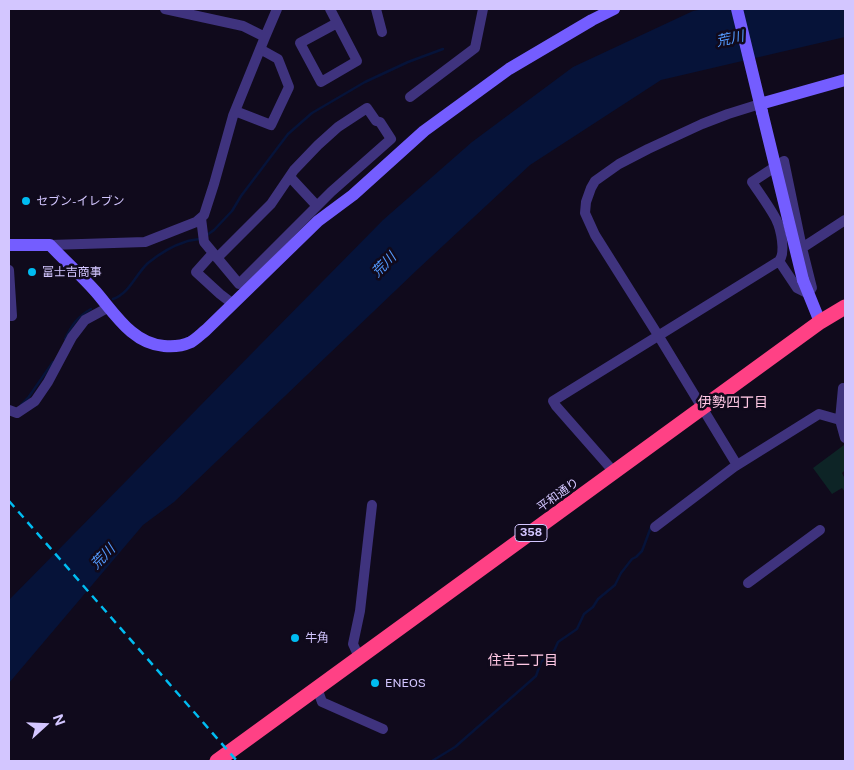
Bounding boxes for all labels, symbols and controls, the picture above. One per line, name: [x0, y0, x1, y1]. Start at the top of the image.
water label: 荒川: [715, 28, 745, 50]
place label: セブン-イレブン: [36, 194, 125, 208]
marker: セブン-イレブン: [20, 195, 32, 207]
water label: 荒川: [368, 249, 400, 281]
place label: 富士吉商事: [42, 265, 102, 279]
marker: 富士吉商事: [26, 266, 38, 278]
district label: 伊勢四丁目: [698, 395, 768, 411]
street label: 平和通り: [534, 475, 582, 515]
road number: 358: [515, 524, 547, 542]
water label: 荒川: [87, 541, 119, 573]
place label: 牛角: [305, 631, 329, 645]
marker: 牛角: [289, 632, 301, 644]
district label: 住吉二丁目: [488, 653, 558, 669]
place label: ENEOS: [385, 676, 426, 690]
marker: ENEOS: [369, 677, 381, 689]
north arrow: [20, 700, 70, 750]
text: N: [50, 712, 68, 728]

